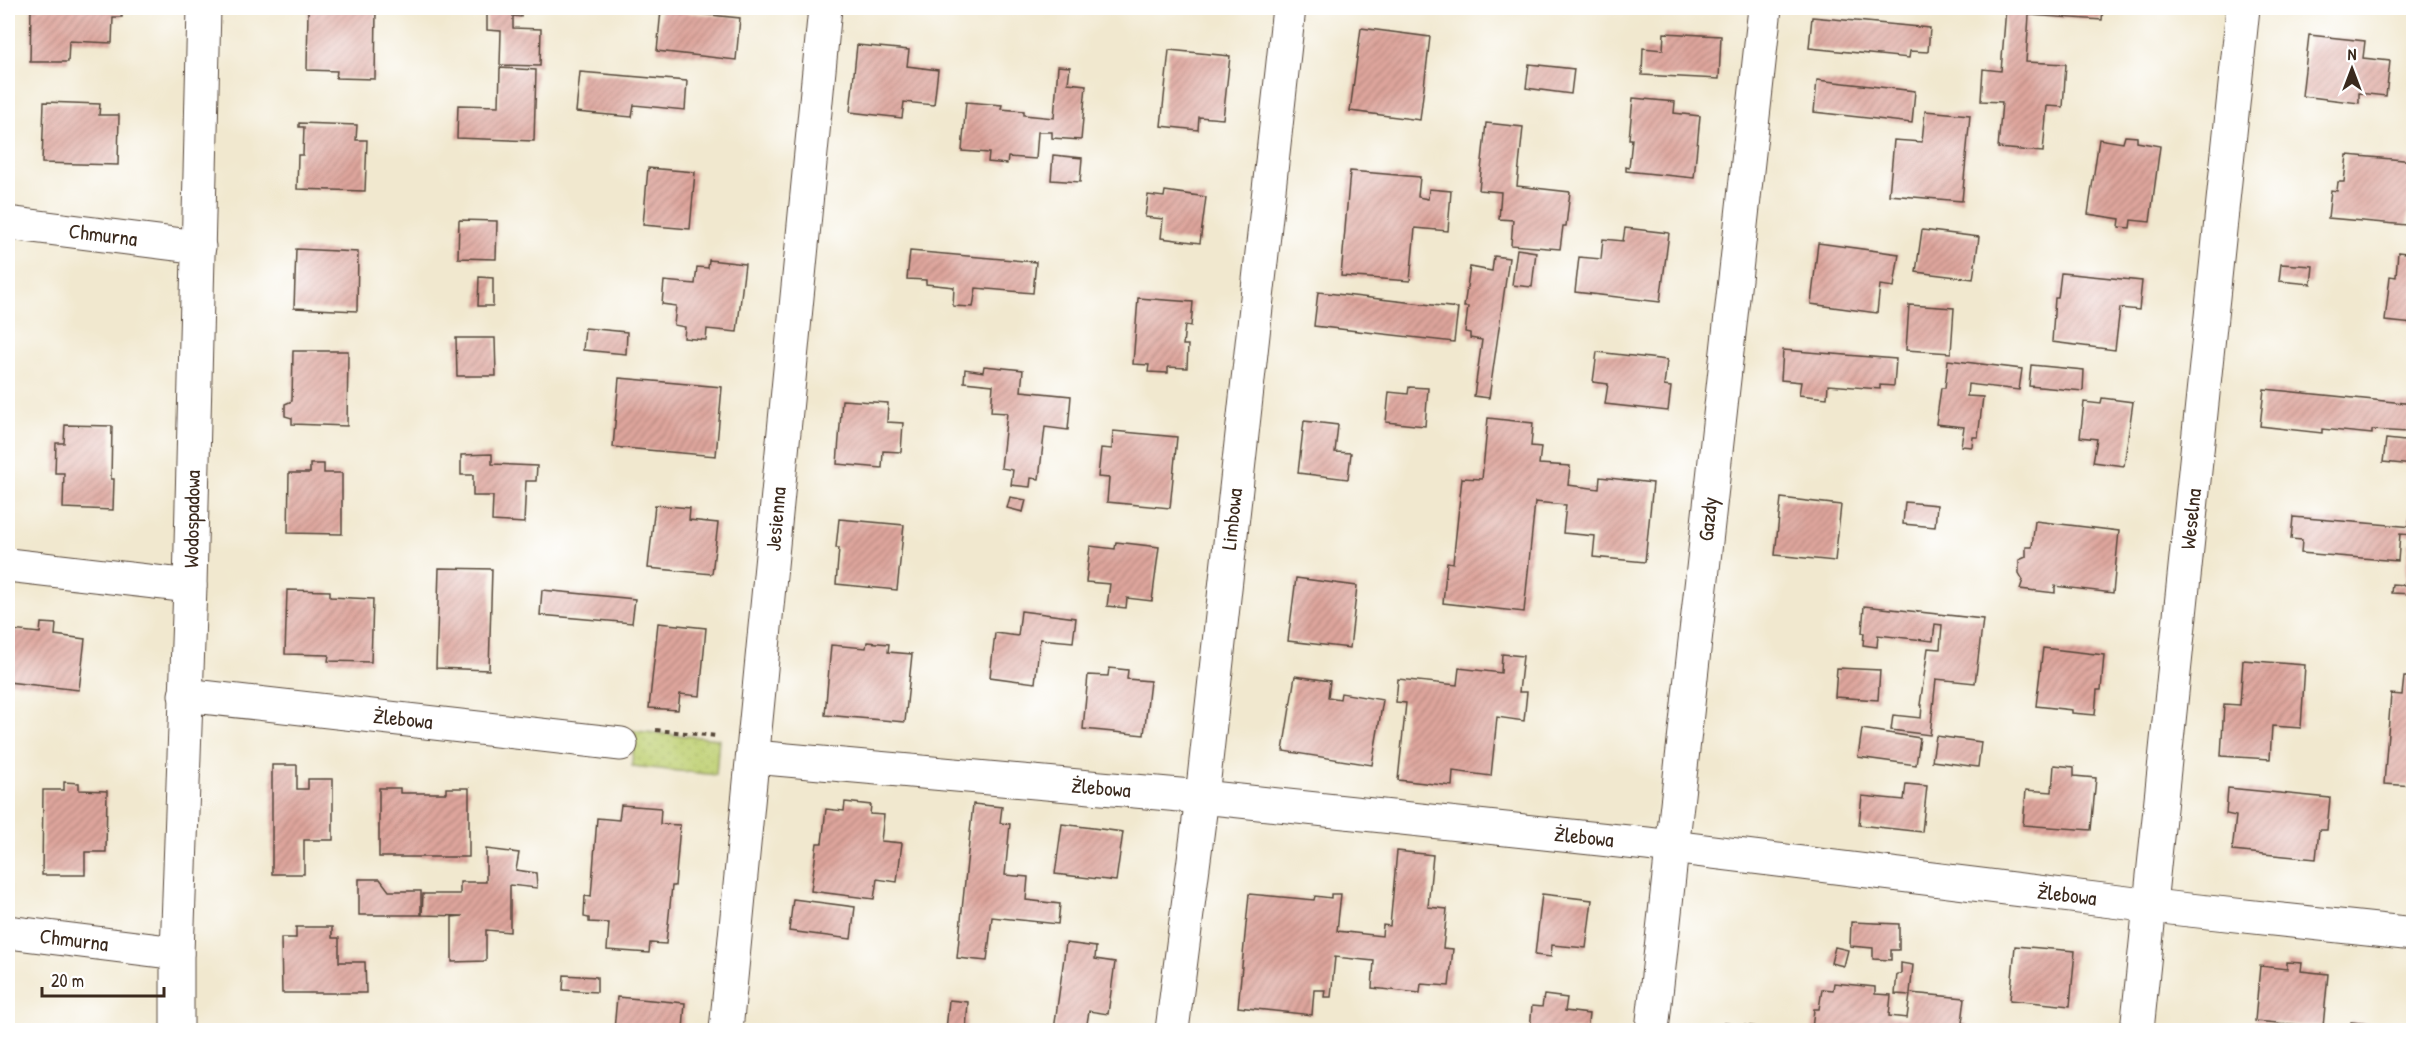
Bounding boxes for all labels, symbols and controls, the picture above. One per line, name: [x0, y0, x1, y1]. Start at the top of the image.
north arrow: [2322, 39, 2382, 99]
text: N: [2348, 43, 2357, 65]
street label: Chmurna: [67, 216, 139, 253]
street label: Wodospadowa: [176, 470, 207, 568]
street label: Jesienna: [758, 486, 793, 552]
street label: Limbowa: [1214, 487, 1249, 551]
street label: Weselna: [2173, 487, 2208, 551]
street label: Gazdy: [1691, 495, 1724, 543]
street label: Żlebowa: [372, 701, 434, 736]
street label: Żlebowa: [1070, 770, 1132, 805]
street label: Żlebowa: [1553, 819, 1615, 854]
street label: Żlebowa: [2036, 876, 2098, 913]
street label: Chmurna: [38, 921, 110, 958]
scale bar: [42, 960, 164, 998]
text: 20 m: [51, 968, 84, 993]

